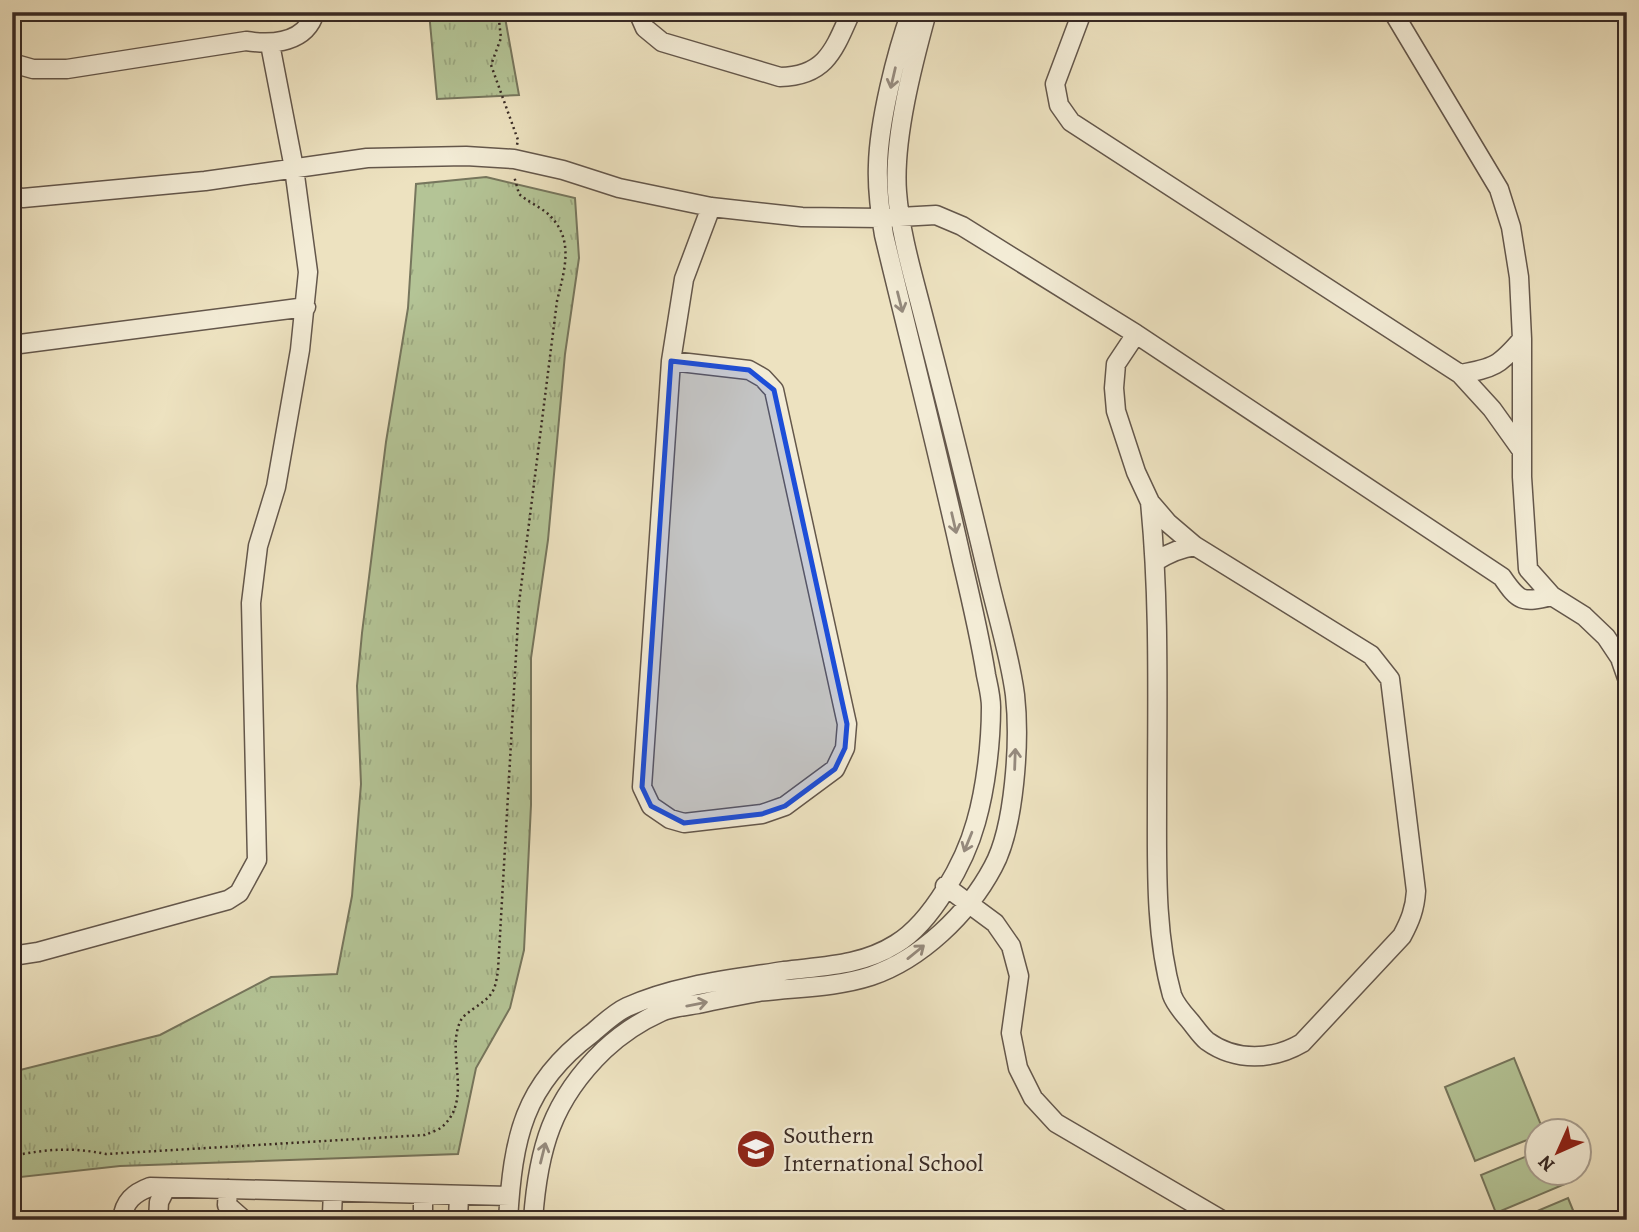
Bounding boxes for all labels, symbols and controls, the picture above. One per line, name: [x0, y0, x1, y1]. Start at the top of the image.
one-way arrow: [885, 66, 899, 89]
one-way arrow: [894, 290, 907, 313]
one-way arrow: [947, 511, 961, 534]
one-way arrow: [1009, 747, 1022, 770]
one-way arrow: [961, 830, 974, 852]
one-way arrow: [906, 945, 924, 960]
one-way arrow: [685, 997, 708, 1011]
north arrow: [1524, 1116, 1594, 1186]
place label: Southern International School: [783, 1119, 983, 1179]
school or university icon: Southern International School: [735, 1128, 777, 1170]
one-way arrow: [537, 1142, 550, 1164]
text: N: [1532, 1149, 1561, 1177]

